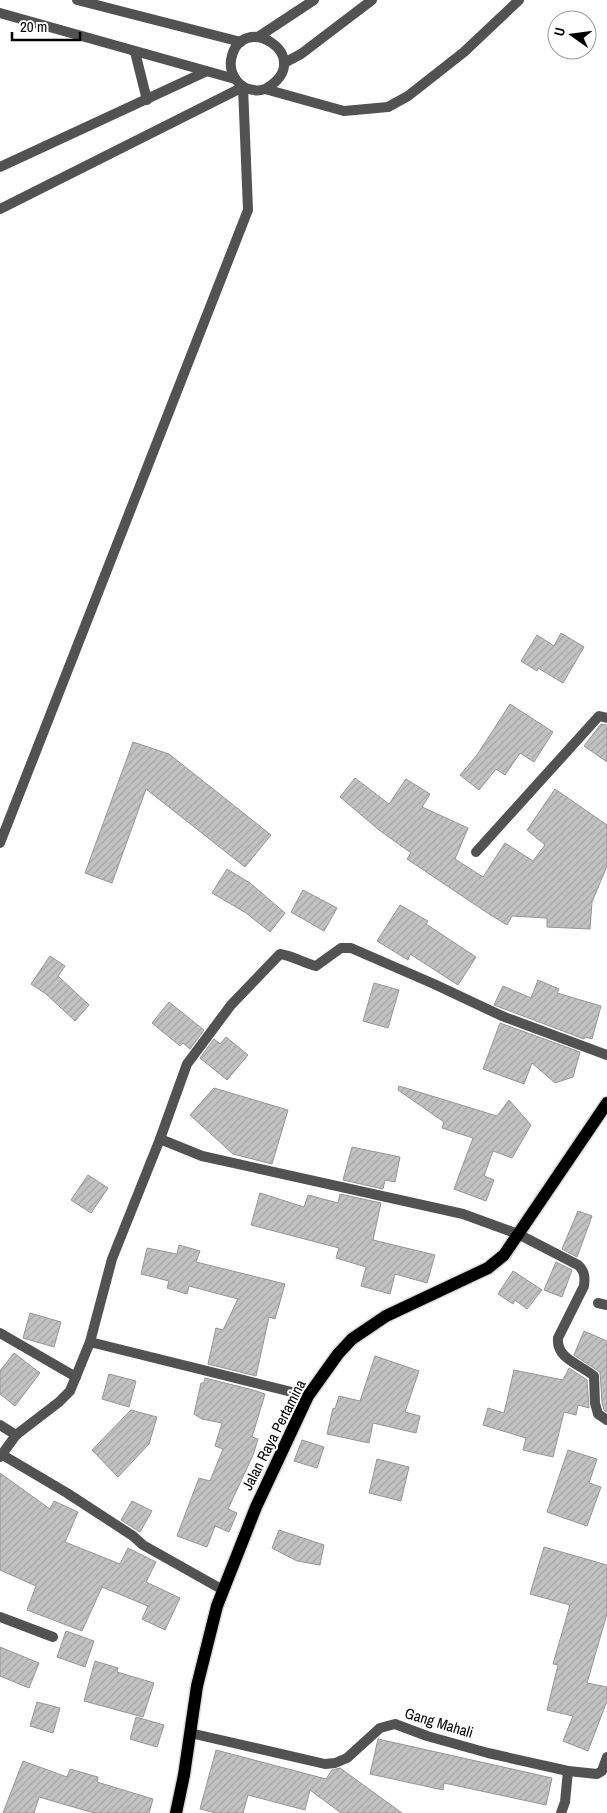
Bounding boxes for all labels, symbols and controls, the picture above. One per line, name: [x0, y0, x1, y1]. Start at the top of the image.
scale bar: [12, 10, 80, 42]
north arrow: [547, 10, 597, 60]
text: 20 m: [20, 16, 47, 37]
text: U: [550, 26, 569, 38]
street label: Jalan Raya Pertamina: [237, 1376, 311, 1494]
street label: Gang Mahali: [402, 1702, 476, 1743]

